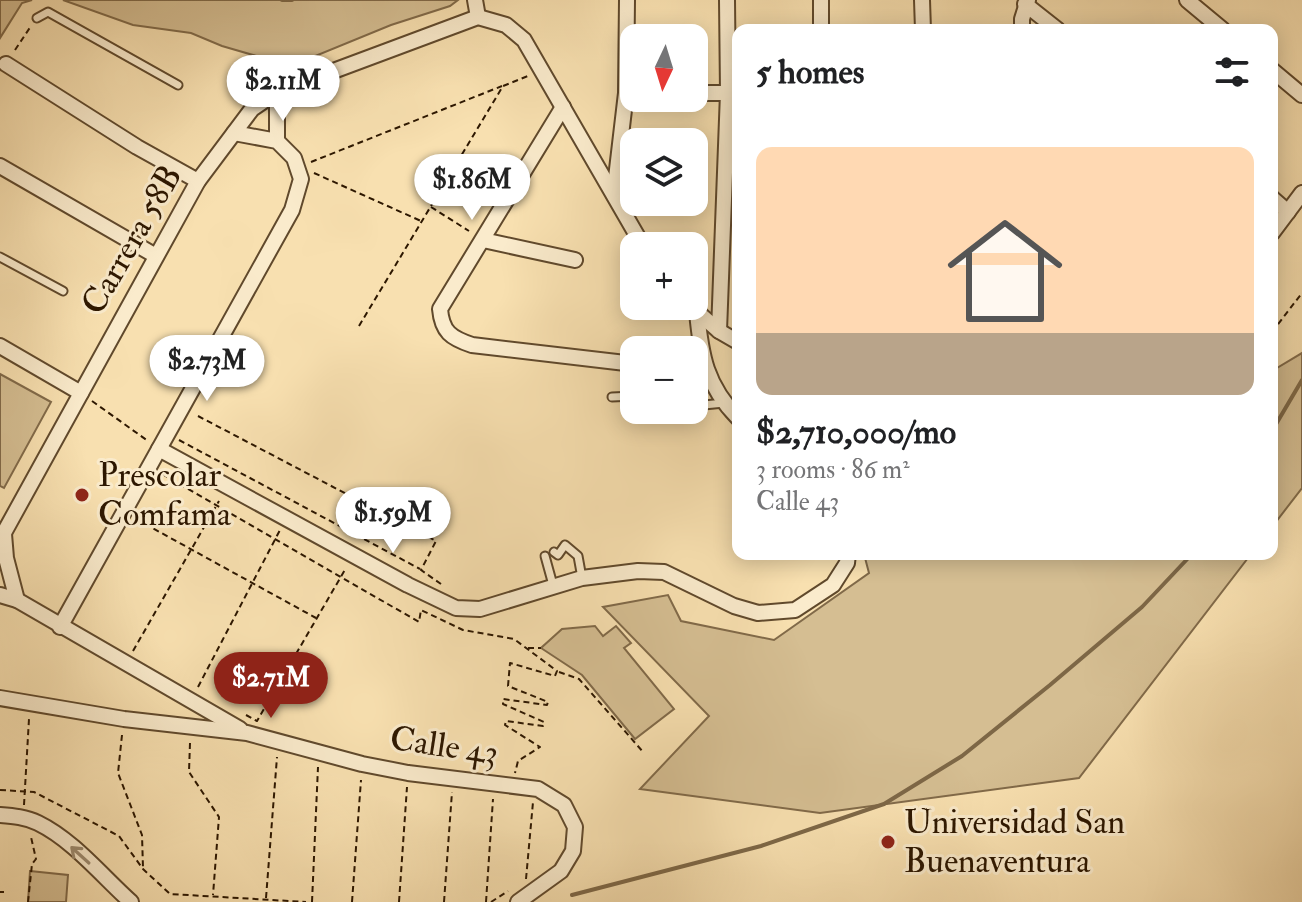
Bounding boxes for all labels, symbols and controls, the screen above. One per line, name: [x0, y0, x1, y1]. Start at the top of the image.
north arrow: [620, 24, 708, 112]
map controls: [620, 24, 708, 424]
icon: filters: [1210, 50, 1254, 94]
text: 5 homes: [756, 51, 864, 94]
pin: $2.11M: [218, 55, 348, 123]
text: $2.11M: [245, 65, 321, 97]
button: layers: [620, 128, 708, 216]
pin: $1.86M: [407, 154, 537, 222]
street label: Carrera 58B: [72, 158, 192, 322]
text: $1.86M: [432, 164, 512, 196]
icon: home: [933, 199, 1077, 343]
button: +: [620, 232, 708, 320]
pin: $2.73M: [142, 335, 272, 403]
button: −: [620, 336, 708, 424]
text: $2.73M: [167, 345, 247, 377]
text: $2,710,000/mo: [756, 411, 956, 454]
place label: Prescolar Comfama: [98, 454, 232, 536]
text: 3 rooms · 86 m²: [756, 454, 910, 486]
marker: Prescolar Comfama: [73, 486, 91, 504]
text: Calle 43: [756, 486, 839, 518]
pin: $1.59M: [328, 487, 458, 555]
text: $1.59M: [354, 497, 432, 529]
pin: $2.71M: [206, 652, 336, 720]
text: $2.71M: [232, 662, 310, 694]
street label: Calle 43: [387, 717, 501, 775]
place label: Universidad San Buenaventura: [904, 801, 1125, 883]
marker: Universidad San Buenaventura: [879, 833, 897, 851]
one-way arrow: [70, 847, 90, 865]

